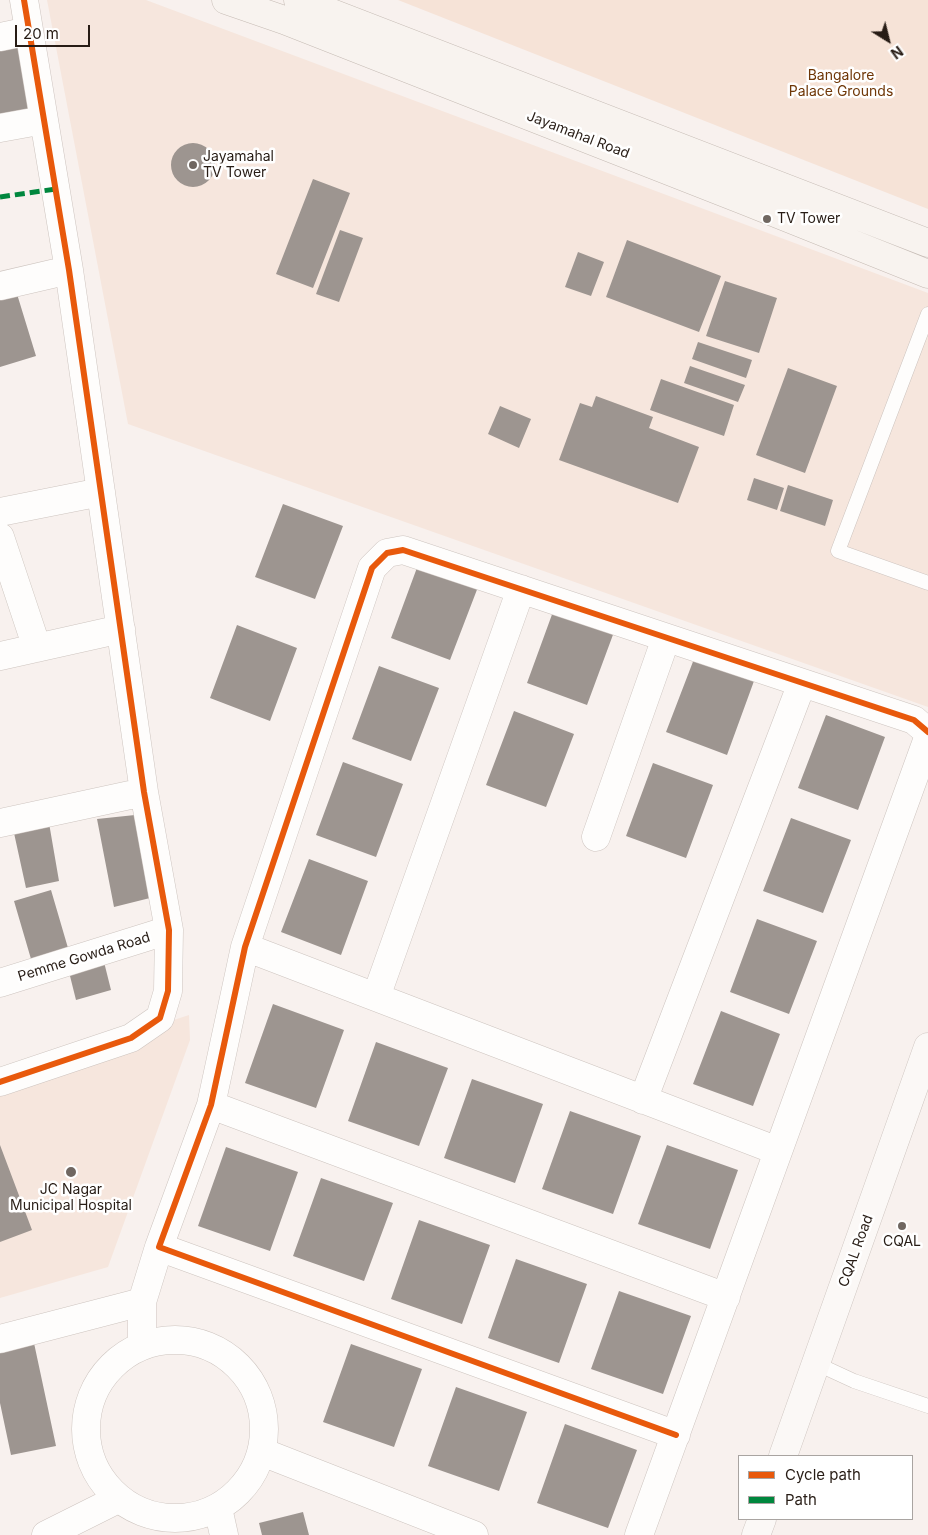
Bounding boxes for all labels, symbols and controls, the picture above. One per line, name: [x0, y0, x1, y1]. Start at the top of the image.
scale bar: [18, 15, 92, 47]
north arrow: [863, 15, 913, 65]
text: 20 m: [23, 24, 59, 43]
text: N: [888, 43, 906, 63]
park label: Bangalore Palace Grounds: [789, 68, 893, 100]
street label: Jayamahal Road: [524, 108, 632, 162]
place label: Jayamahal TV Tower: [203, 149, 274, 182]
marker: Jayamahal TV Tower: [187, 159, 199, 171]
place label: TV Tower: [777, 211, 840, 227]
marker: TV Tower: [761, 213, 773, 225]
street label: Pemme Gowda Road: [16, 929, 152, 985]
marker: JC Nagar Municipal Hospital: [64, 1165, 78, 1179]
place label: JC Nagar Municipal Hospital: [10, 1182, 132, 1214]
street label: CQAL Road: [835, 1213, 877, 1289]
marker: CQAL: [896, 1220, 908, 1232]
place label: CQAL: [883, 1234, 921, 1250]
legend: [738, 1455, 913, 1520]
text: Cycle path: [785, 1465, 861, 1484]
text: Path: [785, 1490, 817, 1509]

